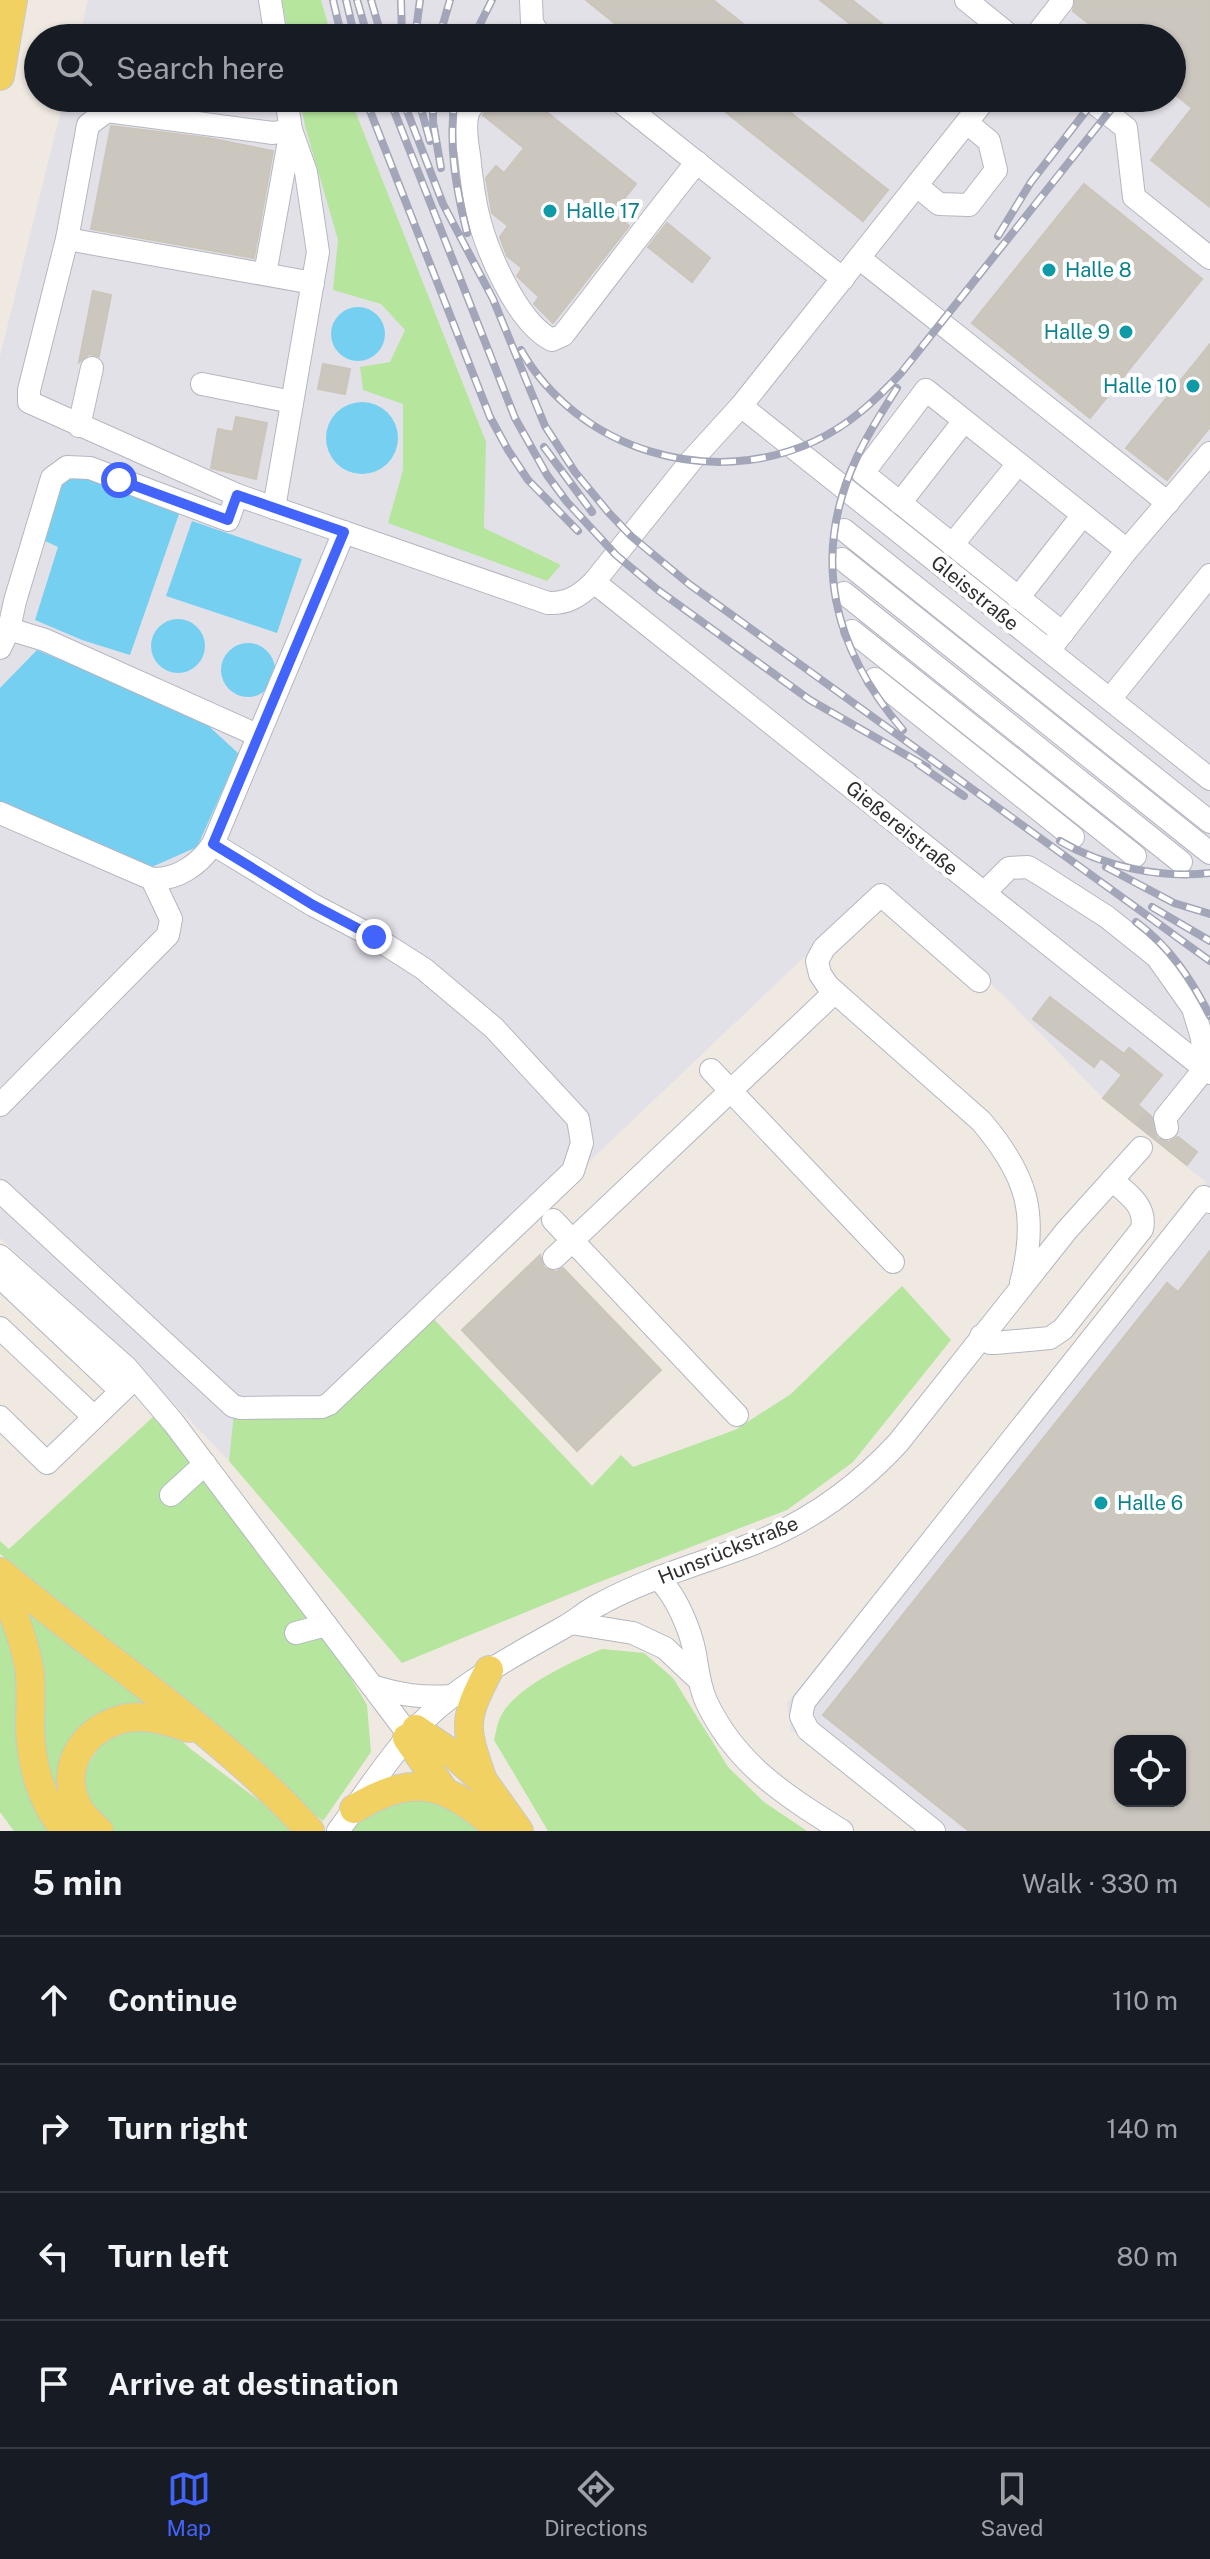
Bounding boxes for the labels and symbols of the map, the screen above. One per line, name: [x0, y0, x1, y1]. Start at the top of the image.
place label: Halle 17: [566, 199, 640, 223]
marker: Halle 17: [541, 202, 559, 220]
place label: Halle 8: [1065, 258, 1132, 282]
marker: Halle 8: [1040, 261, 1058, 279]
place label: Halle 9: [1044, 320, 1110, 344]
marker: Halle 9: [1117, 323, 1135, 341]
place label: Halle 10: [1103, 374, 1177, 398]
marker: Halle 10: [1184, 377, 1202, 395]
route start: [101, 462, 137, 498]
street label: Gleisstraße: [926, 550, 1024, 636]
street label: Gießereistraße: [841, 775, 963, 881]
route end: [356, 919, 392, 955]
place label: Halle 6: [1117, 1491, 1183, 1515]
marker: Halle 6: [1092, 1494, 1110, 1512]
street label: Hunsrückstraße: [654, 1511, 802, 1589]

